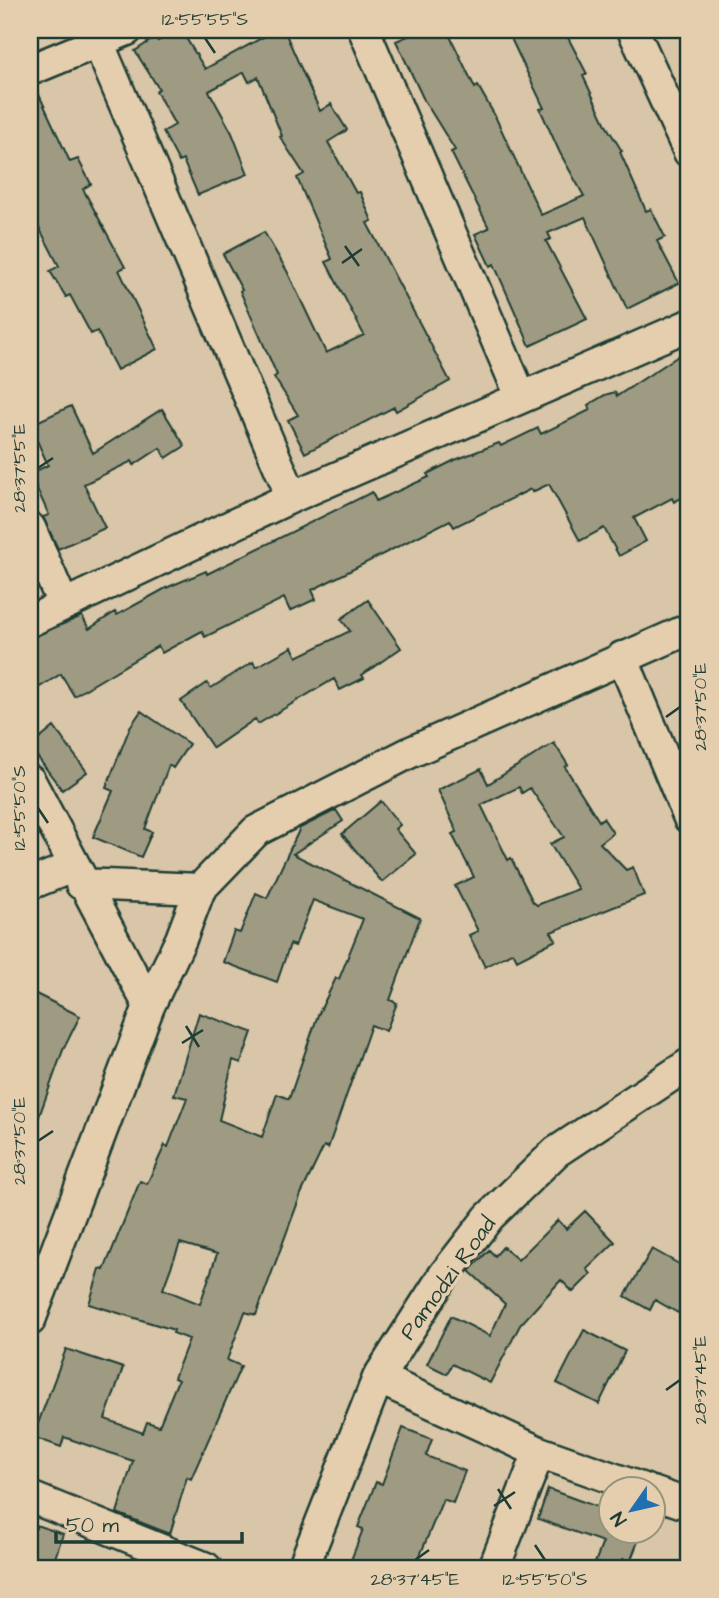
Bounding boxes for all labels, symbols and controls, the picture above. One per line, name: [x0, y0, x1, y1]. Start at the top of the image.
text: 12°55'55"S: [162, 7, 248, 32]
text: 28°37'55"E: [7, 423, 32, 513]
text: 28°37'50"E: [688, 663, 713, 751]
text: 12°55'50"S: [7, 766, 32, 850]
text: 28°37'50"E: [7, 1097, 32, 1185]
street label: Pamodzi Road: [392, 1209, 504, 1346]
text: 28°37'45"E: [688, 1335, 713, 1424]
north arrow: [596, 1476, 666, 1546]
scale bar: [56, 1500, 242, 1544]
text: N: [605, 1506, 634, 1531]
text: 50 m: [66, 1511, 120, 1540]
text: 28°37'45"E: [371, 1567, 460, 1592]
text: 12°55'50"S: [503, 1567, 587, 1592]

